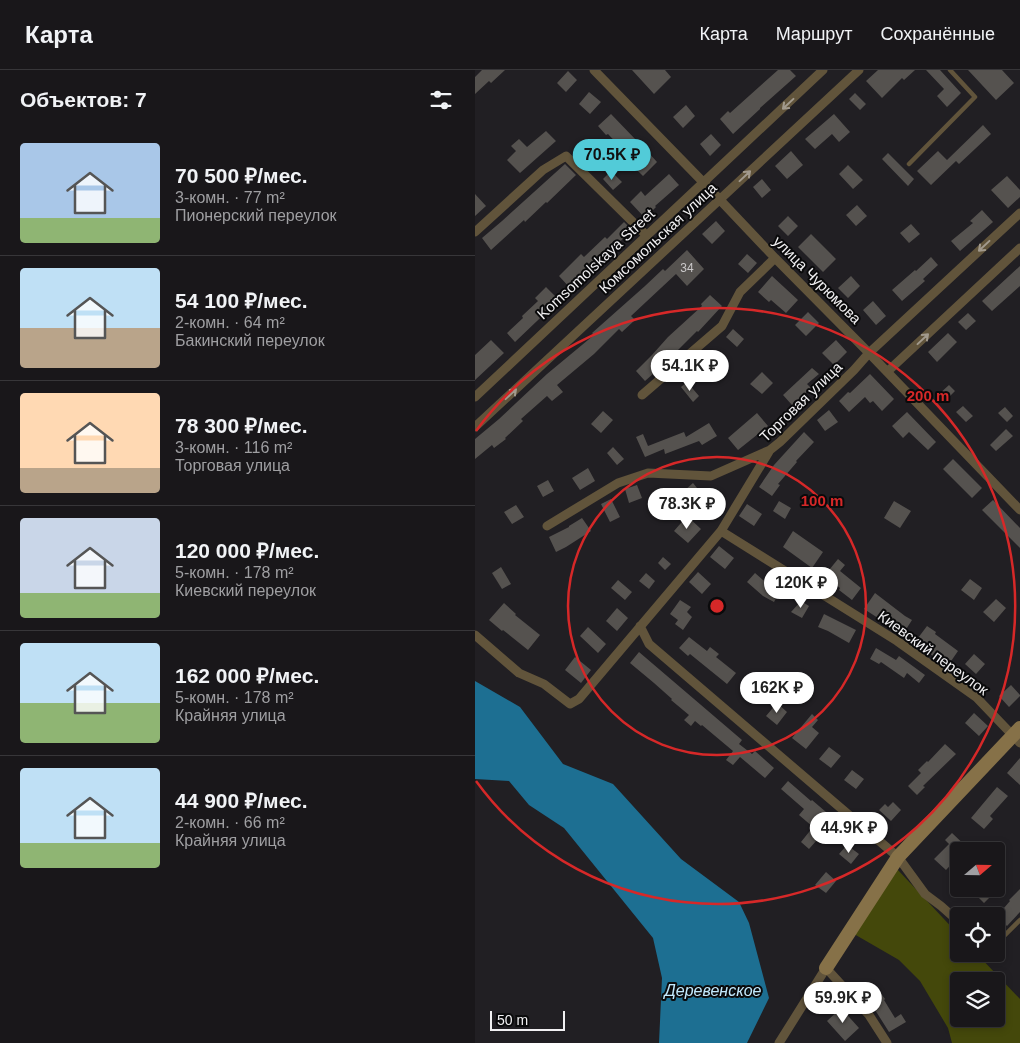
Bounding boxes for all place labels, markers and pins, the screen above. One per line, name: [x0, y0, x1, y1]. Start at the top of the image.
pin: 70.5K ₽: [566, 138, 658, 181]
pin: 54.1K ₽: [644, 350, 736, 392]
pin: 78.3K ₽: [641, 488, 733, 530]
pin: 120K ₽: [760, 566, 842, 609]
centre of rings: [708, 597, 726, 615]
pin: 162K ₽: [736, 672, 818, 714]
pin: 44.9K ₽: [803, 812, 895, 854]
pin: 59.9K ₽: [797, 982, 889, 1024]

